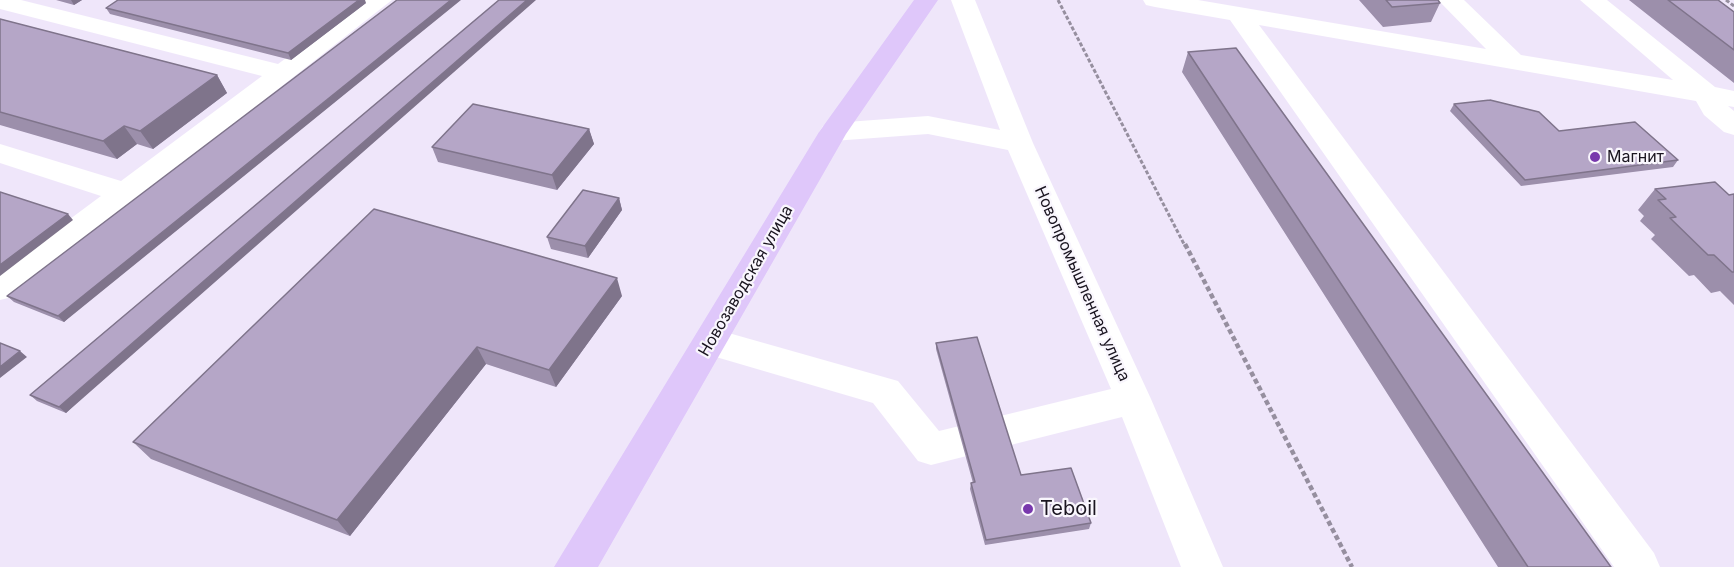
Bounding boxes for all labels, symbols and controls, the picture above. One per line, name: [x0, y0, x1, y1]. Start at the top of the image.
place label: Магнит: [1607, 147, 1664, 167]
marker: Магнит: [1588, 150, 1602, 164]
street label: Новопромышленная улица: [1030, 184, 1134, 384]
street label: Новозаводская улица: [695, 202, 797, 360]
place label: Teboil: [1040, 497, 1097, 521]
marker: Teboil: [1021, 502, 1035, 516]

